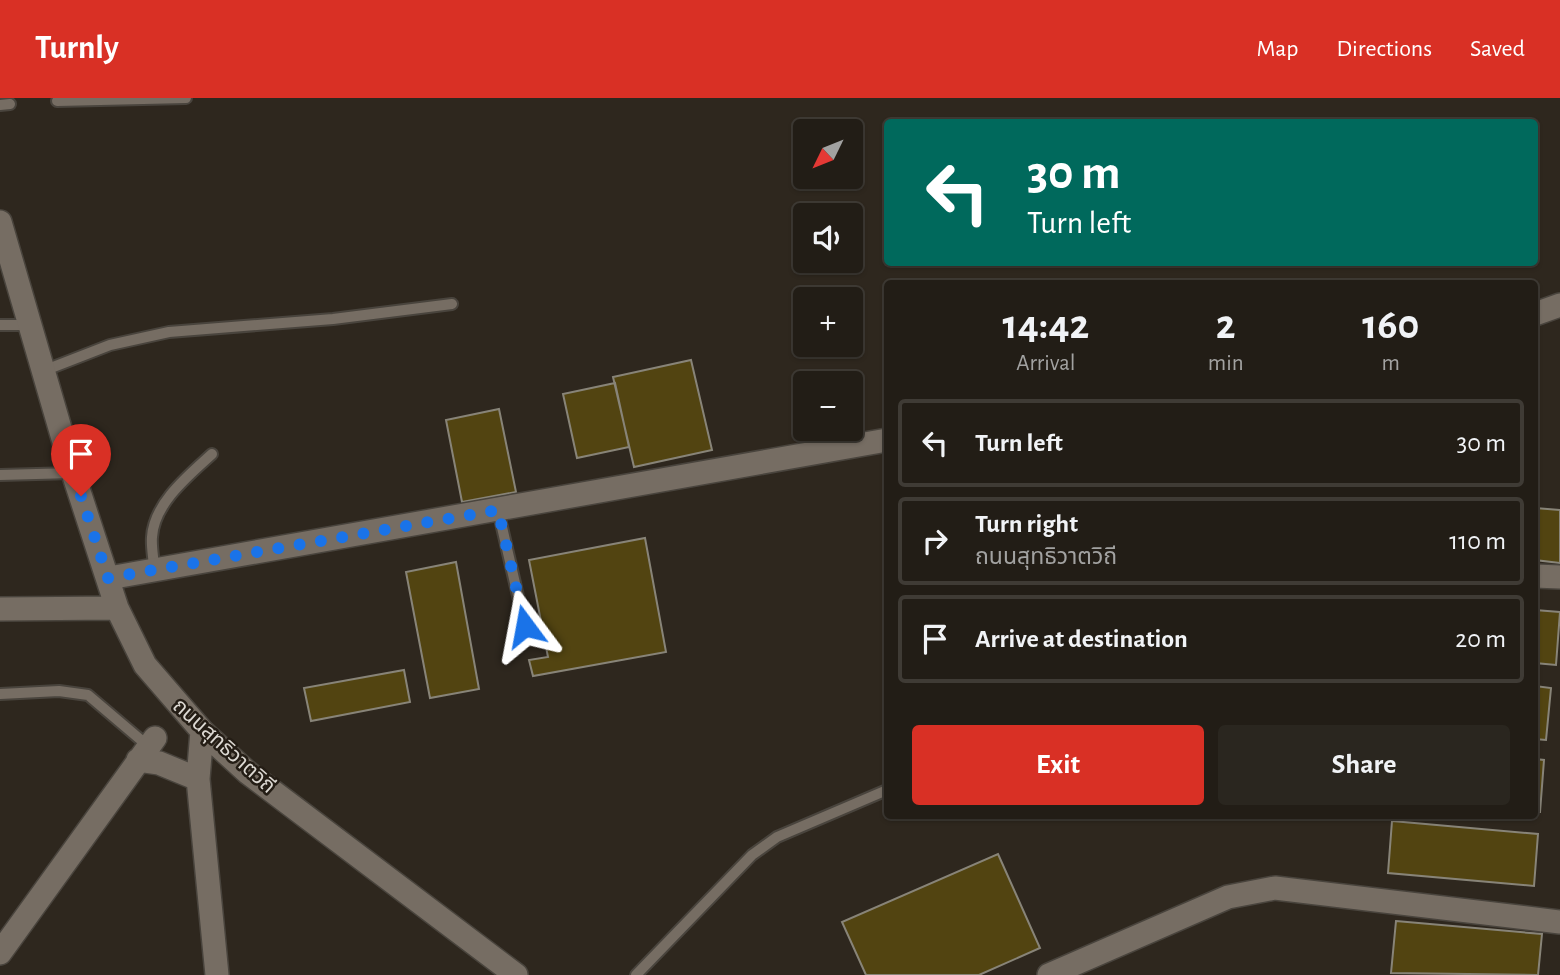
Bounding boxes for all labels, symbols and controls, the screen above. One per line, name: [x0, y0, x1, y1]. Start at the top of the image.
text: Turnly: [35, 32, 119, 65]
text: Map: [1256, 37, 1298, 61]
text: Directions: [1336, 37, 1432, 61]
text: Saved: [1470, 37, 1525, 61]
north arrow: [793, 119, 863, 189]
map controls: [793, 119, 863, 441]
icon: left: [912, 147, 1003, 238]
text: 30 m: [1027, 149, 1121, 198]
button: sound: [793, 203, 863, 273]
text: Turn left: [1027, 207, 1131, 239]
button: +: [793, 287, 863, 357]
text: 14:42: [1003, 304, 1089, 346]
text: 2: [1216, 304, 1236, 346]
text: 160: [1362, 304, 1419, 346]
text: Arrival: [1016, 352, 1075, 375]
text: min: [1208, 352, 1244, 375]
text: m: [1382, 352, 1400, 375]
button: −: [793, 371, 863, 441]
pin: [51, 424, 111, 496]
icon: left: [916, 424, 954, 462]
text: Turn left: [975, 430, 1063, 456]
text: 30 m: [1456, 430, 1506, 456]
icon: arrive: [62, 435, 100, 473]
text: Turn right: [975, 511, 1078, 537]
icon: right: [916, 522, 954, 560]
text: 110 m: [1449, 528, 1506, 554]
text: ถนนสุทธิวาตวิถี: [975, 546, 1117, 569]
position arrow: [488, 589, 562, 663]
icon: arrive: [916, 620, 954, 658]
text: Arrive at destination: [975, 626, 1188, 652]
text: 20 m: [1455, 626, 1506, 652]
street label: ถนนสุทธิวาตวิถี: [167, 694, 280, 799]
button: Exit: [912, 725, 1204, 805]
button: Share: [1218, 725, 1510, 805]

